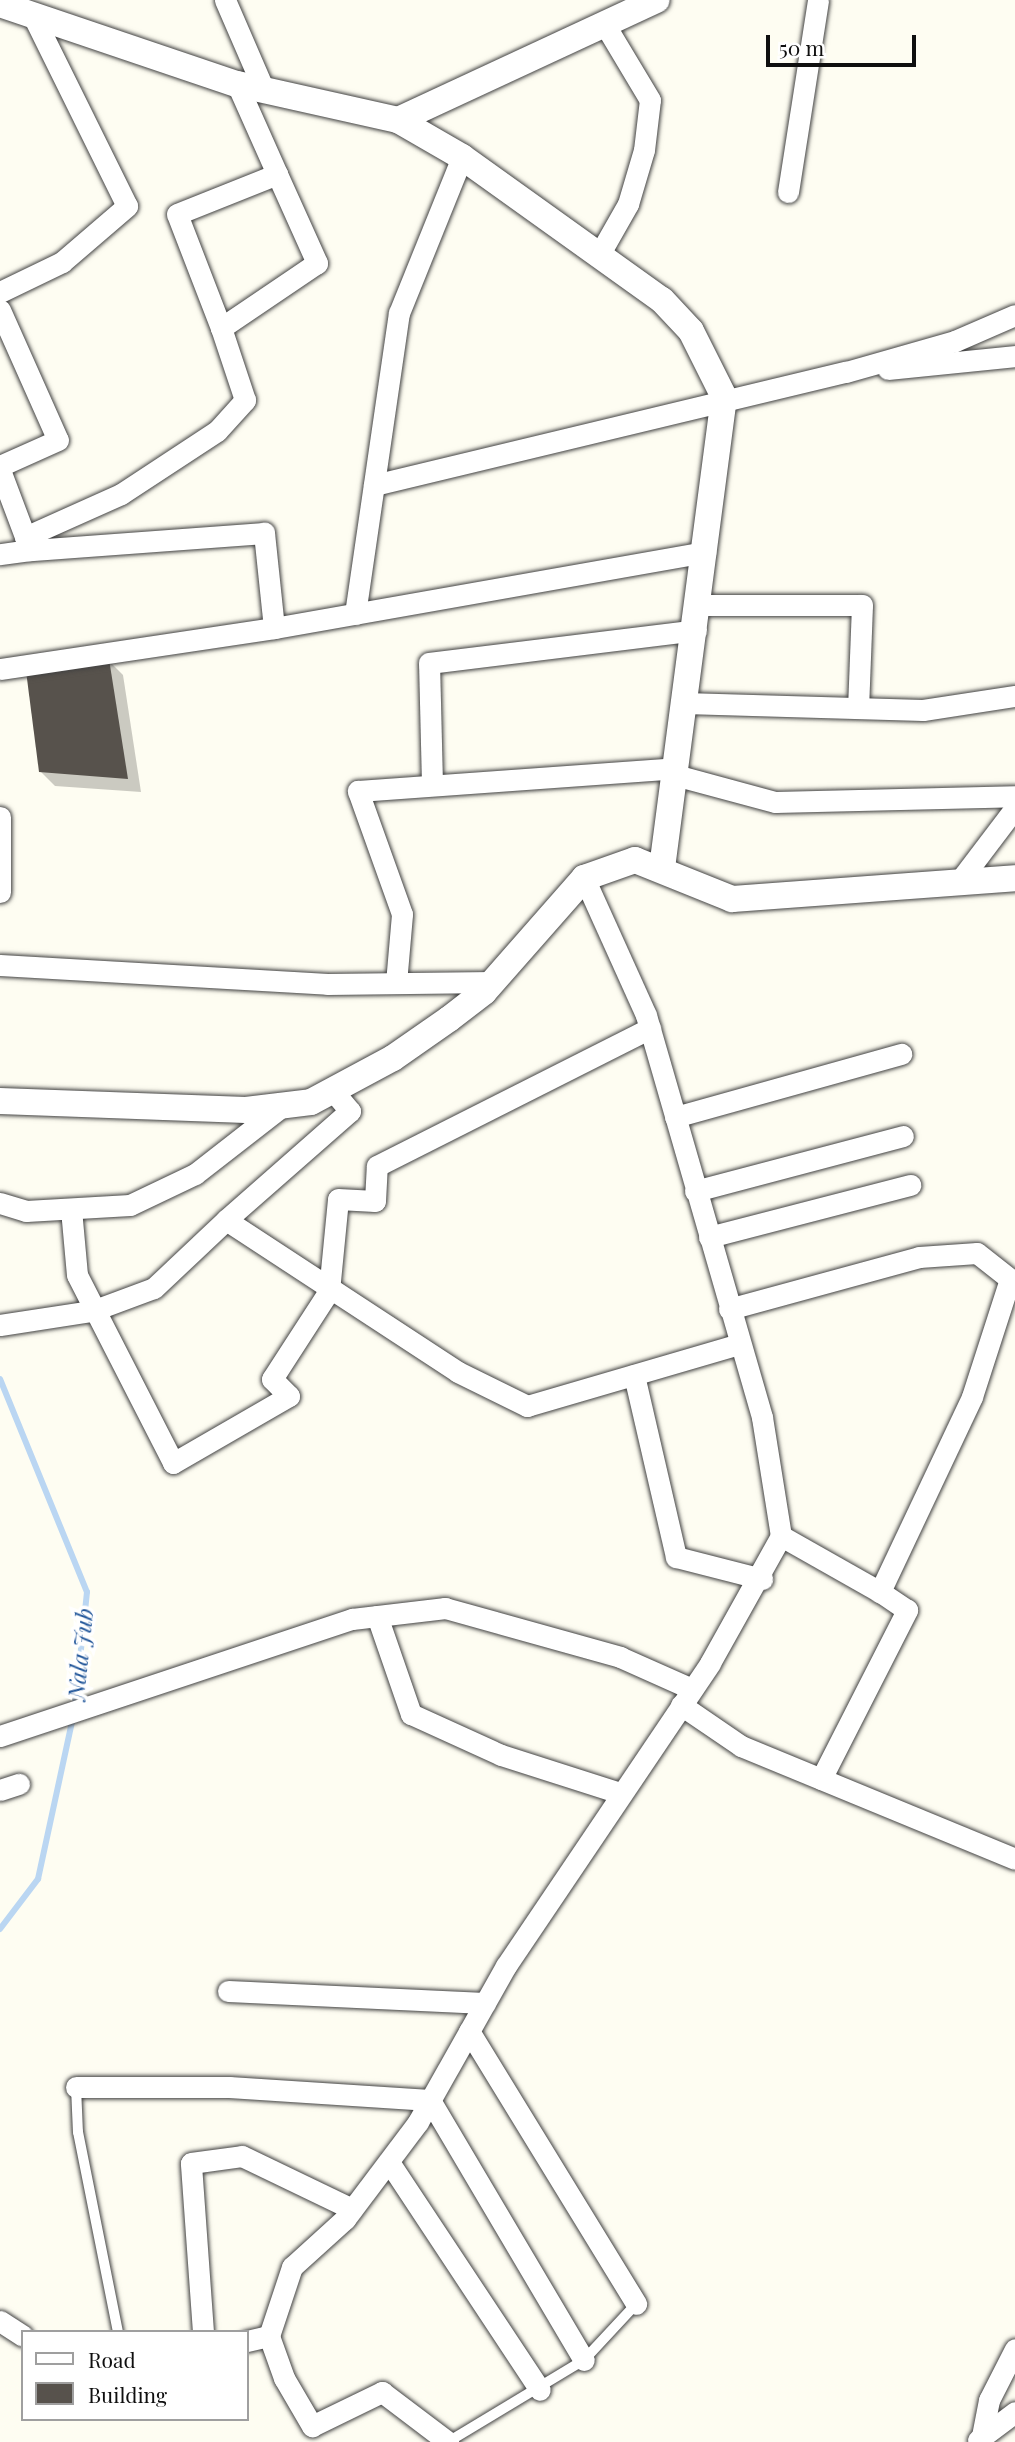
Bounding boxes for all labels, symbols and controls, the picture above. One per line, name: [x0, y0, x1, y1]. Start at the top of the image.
scale bar: [770, 21, 920, 65]
text: 50 m: [779, 33, 824, 61]
water label: Nala Jub: [61, 1607, 99, 1701]
legend: [21, 2330, 248, 2421]
text: Road: [88, 2345, 136, 2373]
text: Building: [88, 2380, 167, 2408]

